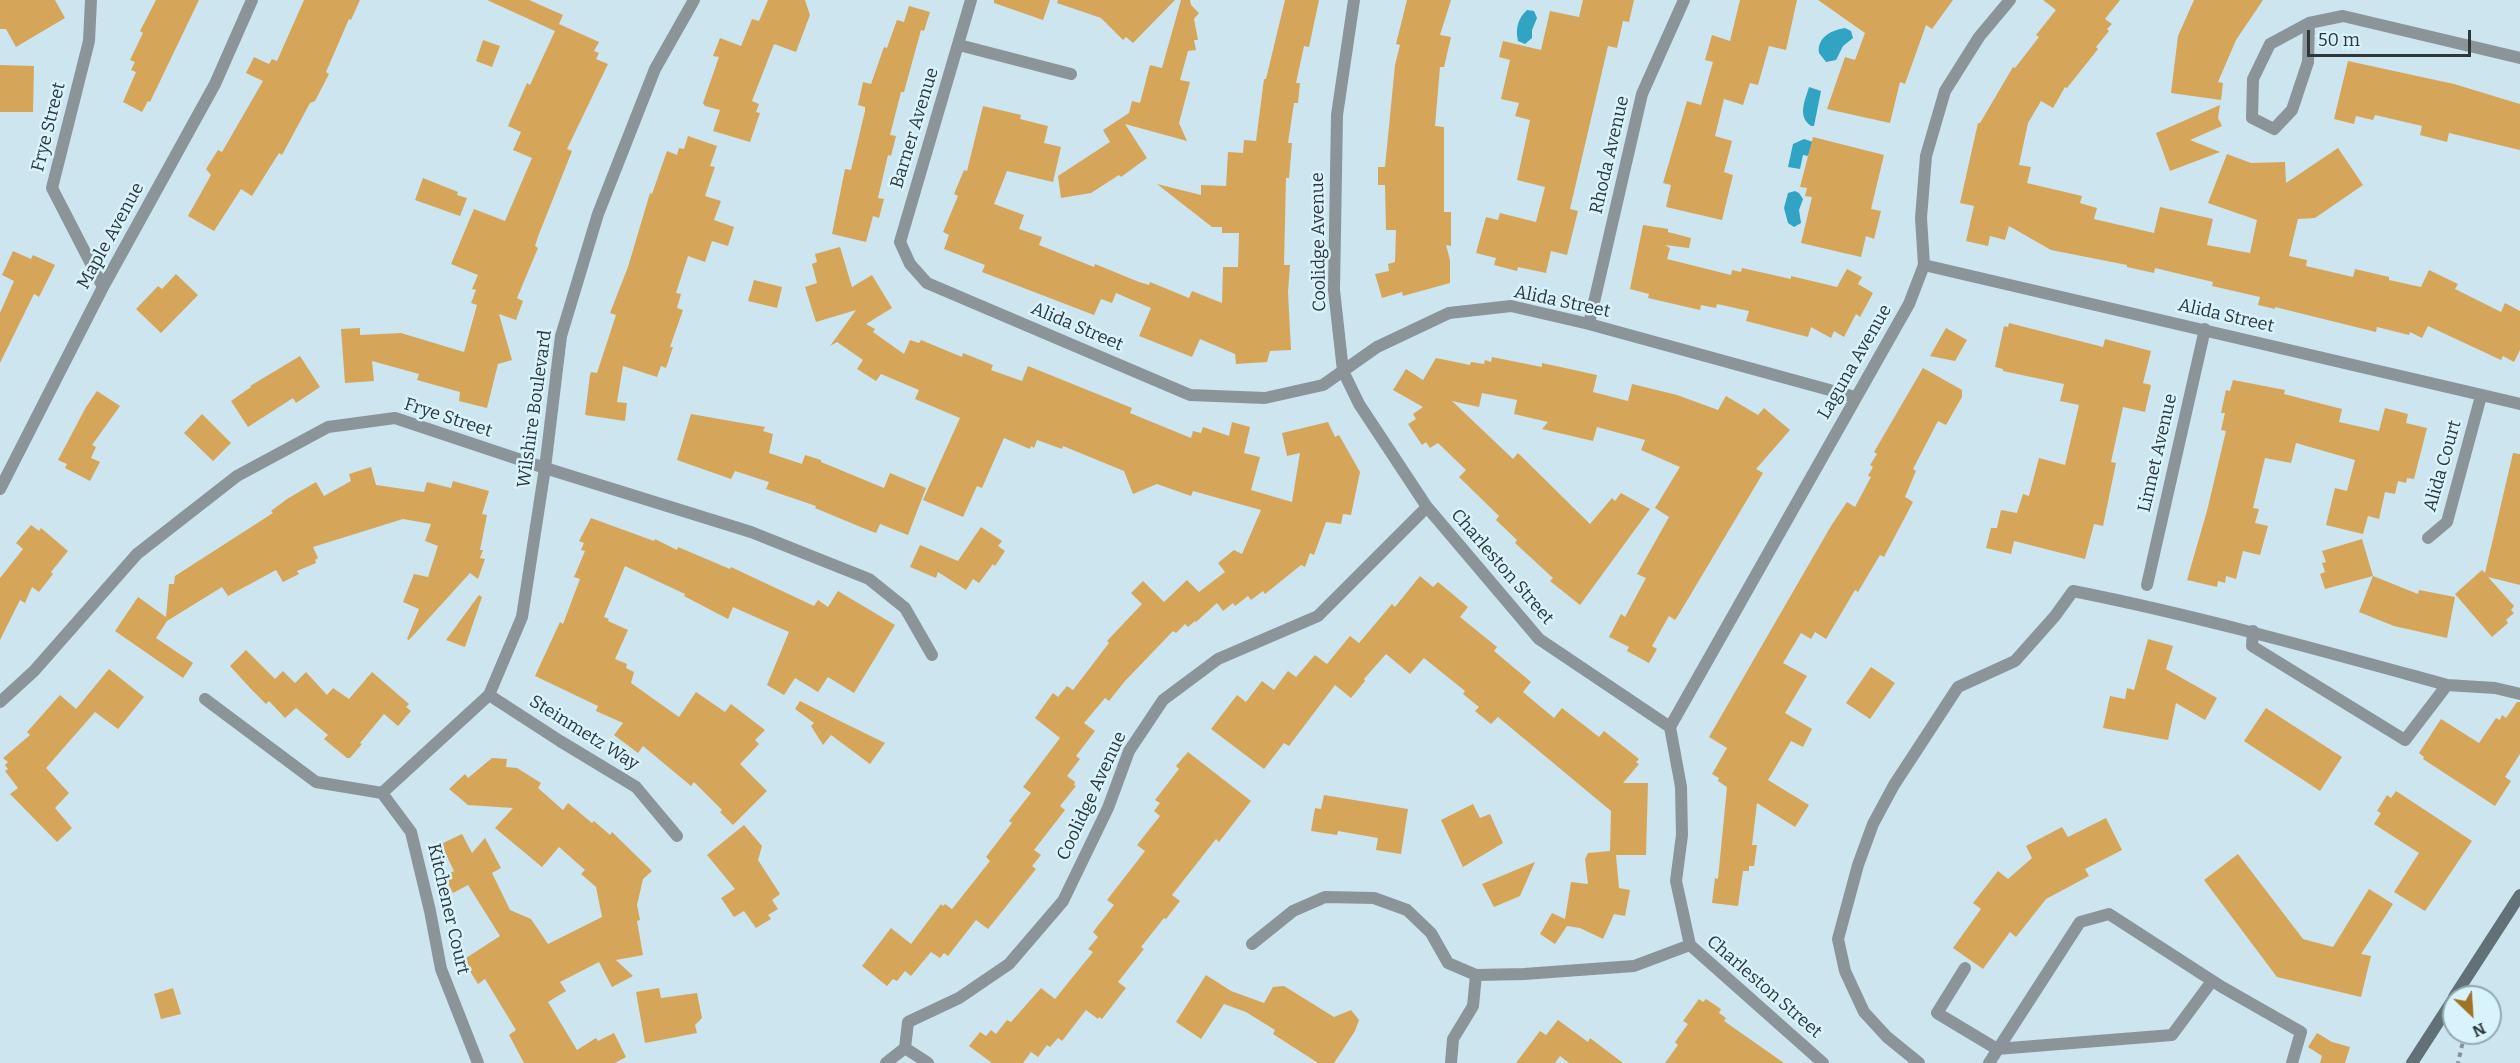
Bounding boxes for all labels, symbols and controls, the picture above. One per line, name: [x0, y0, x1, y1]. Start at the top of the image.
scale bar: [2310, 18, 2474, 56]
text: 50 m: [2318, 29, 2360, 51]
street label: Barner Avenue: [886, 65, 944, 191]
street label: Frye Street: [27, 80, 71, 174]
street label: Rhoda Avenue: [1586, 94, 1634, 216]
street label: Coolidge Avenue: [1307, 172, 1331, 312]
street label: Maple Avenue: [73, 179, 149, 293]
street label: Alida Street: [1512, 281, 1612, 323]
street label: Alida Street: [2176, 294, 2276, 338]
street label: Alida Street: [1028, 298, 1126, 356]
street label: Laguna Avenue: [1813, 301, 1897, 423]
street label: Wilshire Boulevard: [513, 329, 557, 489]
street label: Linnet Avenue: [2134, 392, 2182, 514]
street label: Frye Street: [401, 394, 495, 442]
street label: Alida Court: [2420, 418, 2466, 514]
street label: Charleston Street: [1446, 505, 1558, 629]
street label: Steinmetz Way: [525, 691, 643, 775]
street label: Coolidge Avenue: [1053, 728, 1131, 864]
street label: Kitchener Court: [422, 841, 474, 977]
street label: Charleston Street: [1702, 931, 1826, 1043]
north arrow: [2442, 985, 2502, 1045]
text: N: [2469, 1019, 2489, 1041]

